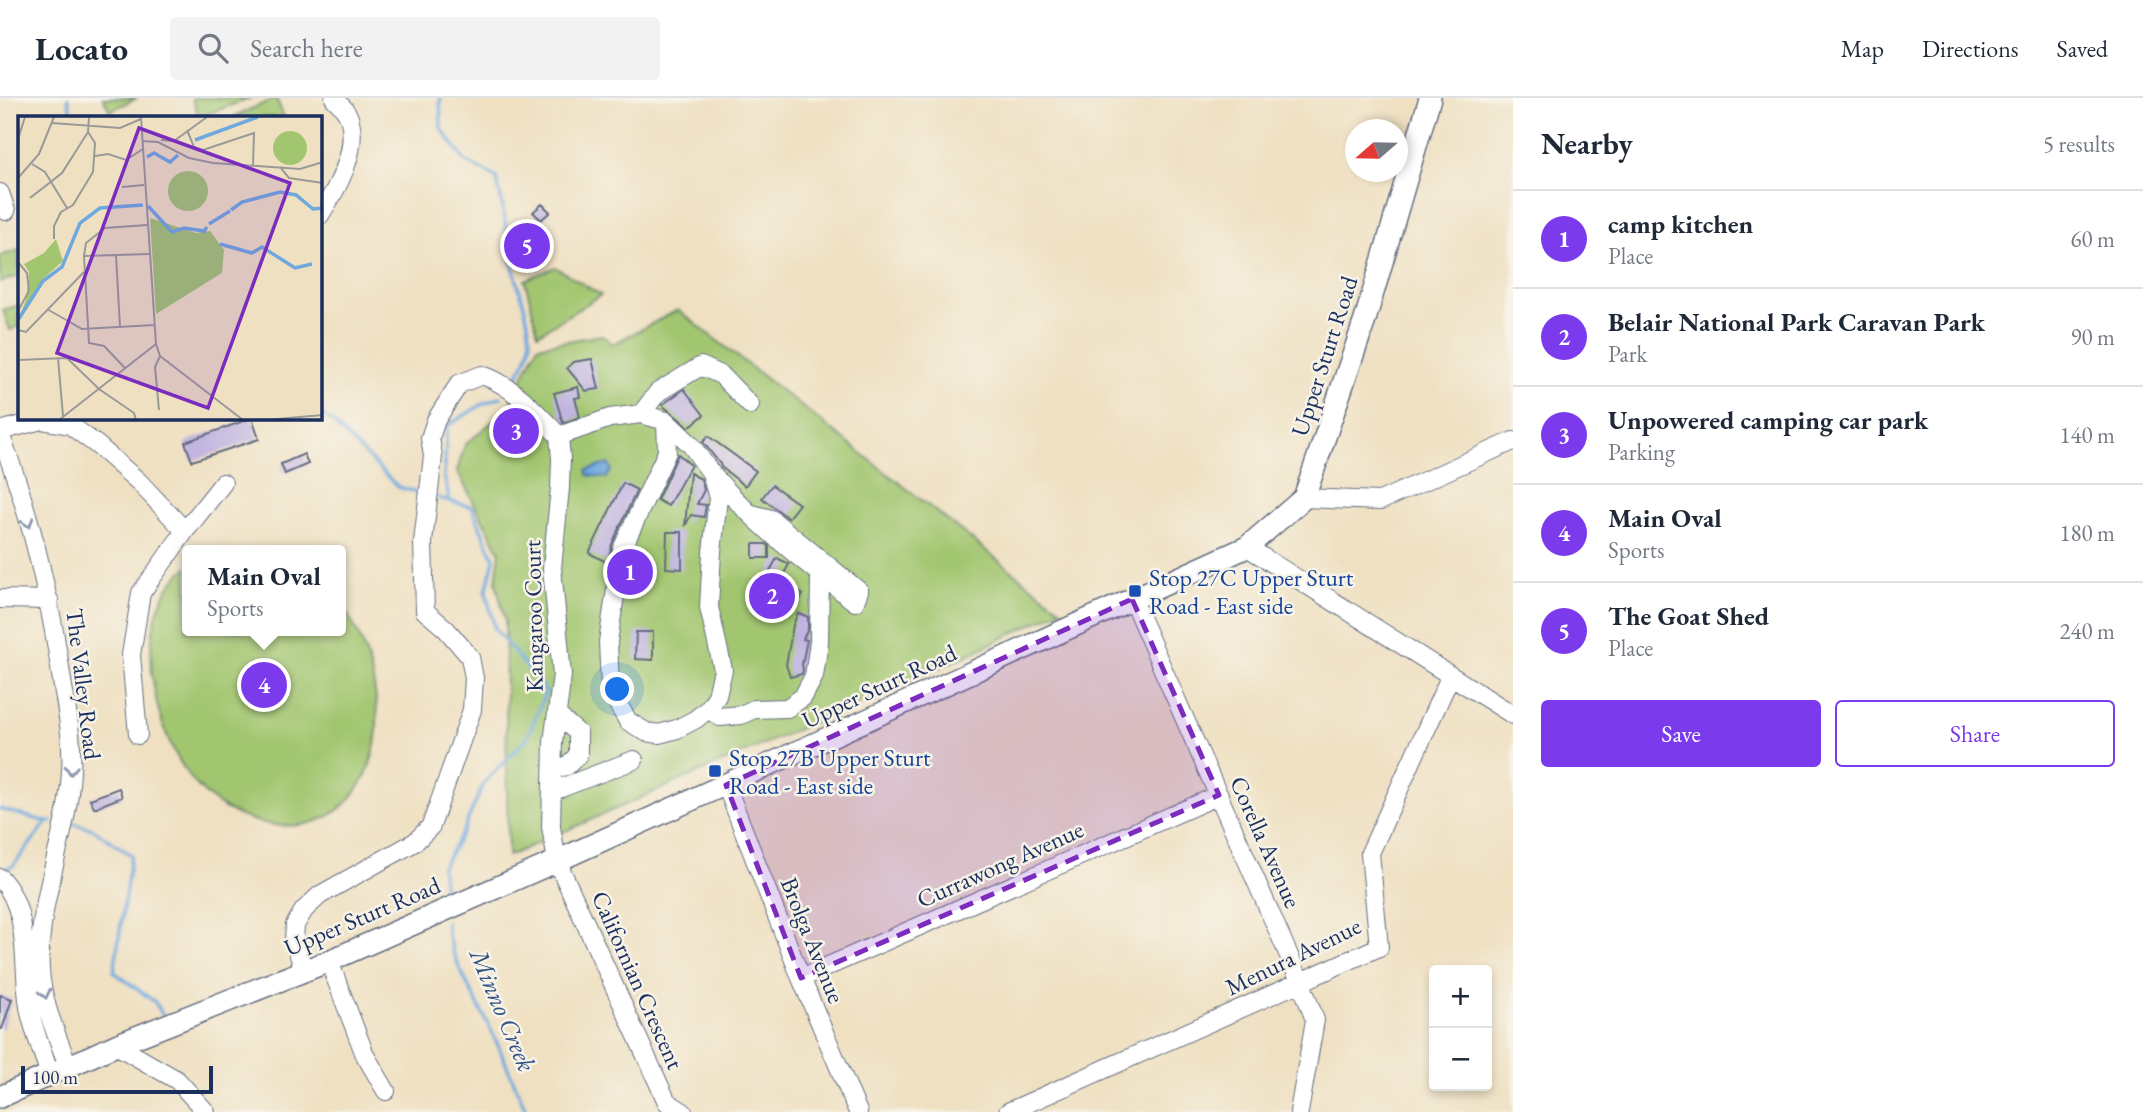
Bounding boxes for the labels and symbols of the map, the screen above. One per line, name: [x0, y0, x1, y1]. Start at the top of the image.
inset map: [18, 116, 322, 420]
north arrow: [1345, 119, 1408, 182]
pin: 5: [504, 220, 550, 272]
street label: Upper Sturt Road: [1283, 271, 1365, 440]
pin: 3: [493, 405, 539, 457]
one-way arrow: [20, 516, 35, 528]
street label: Kangaroo Court: [516, 539, 550, 692]
pin: 1: [607, 546, 653, 598]
place label: Stop 27C Upper Sturt Road - East side: [1149, 562, 1354, 621]
pin: 2: [749, 570, 795, 622]
marker: Stop 27C Upper Sturt Road - East side: [1127, 583, 1143, 599]
street label: The Valley Road: [59, 607, 109, 762]
street label: Upper Sturt Road: [797, 636, 962, 735]
pin: 4: [241, 659, 287, 711]
your location: [600, 672, 634, 706]
place label: Stop 27B Upper Sturt Road - East side: [729, 742, 931, 801]
marker: Stop 27B Upper Sturt Road - East side: [707, 763, 723, 779]
one-way arrow: [64, 765, 79, 776]
street label: Corella Avenue: [1223, 771, 1309, 913]
street label: Currawong Avenue: [912, 813, 1088, 915]
street label: Upper Sturt Road: [279, 869, 446, 963]
street label: Brolga Avenue: [774, 872, 852, 1008]
street label: Californian Crescent: [585, 886, 691, 1074]
street label: Menura Avenue: [1220, 910, 1366, 1002]
water label: Minno Creek: [461, 942, 544, 1077]
one-way arrow: [36, 988, 51, 1000]
scale bar: [21, 1063, 214, 1095]

